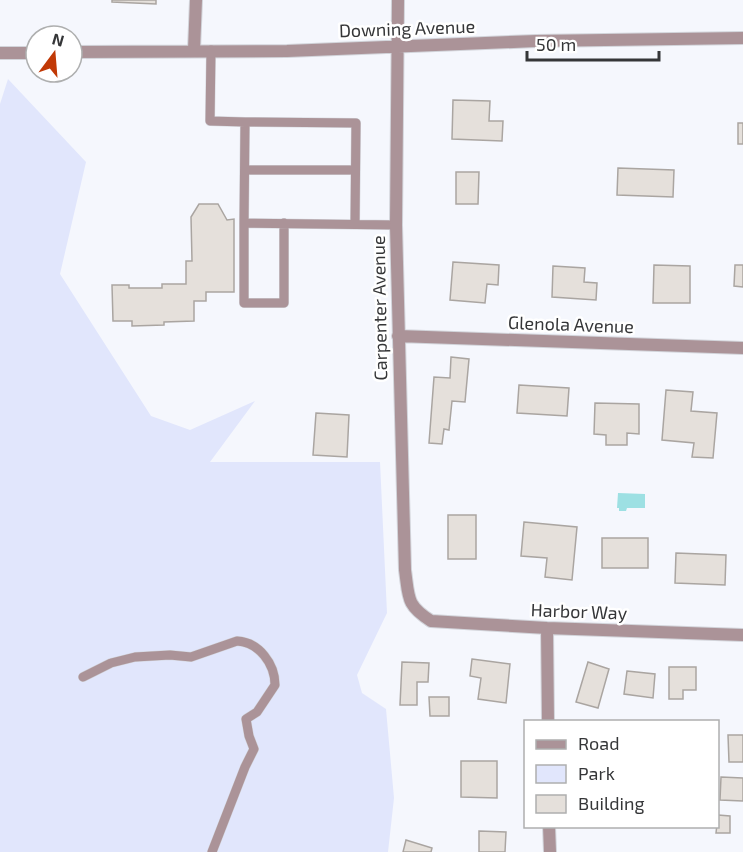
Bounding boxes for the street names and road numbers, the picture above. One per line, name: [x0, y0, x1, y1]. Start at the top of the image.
street label: Downing Avenue: [339, 15, 475, 41]
street label: Carpenter Avenue: [367, 235, 391, 381]
street label: Glenola Avenue: [508, 311, 634, 337]
street label: Harbor Way: [530, 598, 628, 624]

